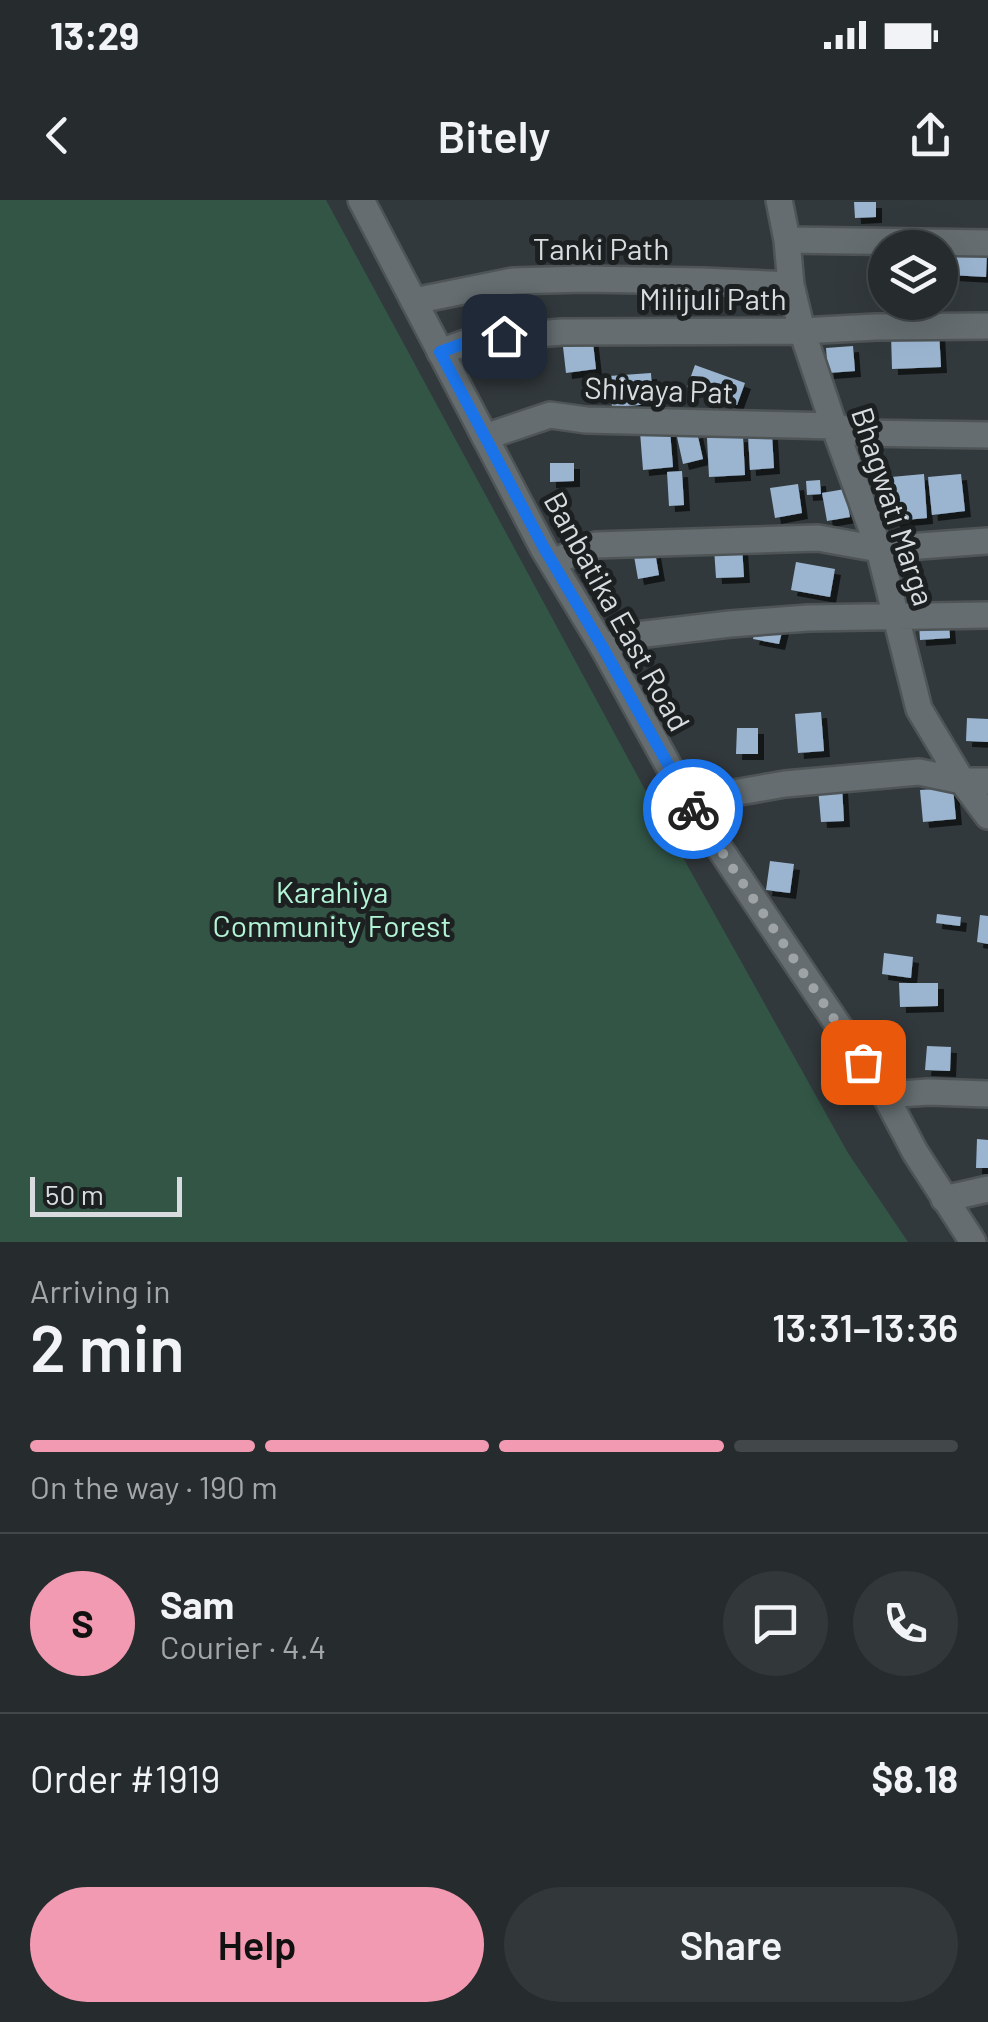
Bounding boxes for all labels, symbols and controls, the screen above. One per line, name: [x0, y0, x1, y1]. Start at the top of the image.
text: 13:29: [50, 12, 139, 58]
icon: back: [30, 108, 85, 163]
text: Bitely: [438, 108, 550, 162]
icon: share: [903, 108, 958, 163]
street label: Tanki Path: [533, 230, 669, 266]
map controls: [868, 230, 958, 320]
button: layers: [868, 230, 958, 320]
street label: Milijuli Path: [639, 280, 787, 316]
pin: [462, 294, 547, 379]
icon: home: [477, 309, 532, 364]
street label: Shivaya Pat: [584, 368, 734, 410]
street label: Bhagwati Marga: [845, 402, 943, 610]
street label: Banbatika East Road: [537, 485, 699, 737]
courier: [643, 759, 743, 859]
icon: bike: [666, 782, 721, 837]
park label: Karahiya Community Forest: [213, 873, 451, 943]
pin: [821, 1020, 906, 1105]
icon: bag: [836, 1035, 891, 1090]
scale bar: [30, 1172, 182, 1216]
text: 50 m: [45, 1177, 104, 1211]
text: Arriving in: [30, 1271, 170, 1309]
text: 13:31–13:36: [772, 1304, 958, 1350]
text: 2 min: [30, 1307, 185, 1385]
text: On the way · 190 m: [30, 1467, 278, 1505]
button: chat: [723, 1571, 828, 1676]
button: phone: [853, 1571, 958, 1676]
text: Sam: [160, 1581, 234, 1627]
text: S: [71, 1600, 94, 1646]
text: Courier · 4.4: [160, 1627, 326, 1665]
text: Order #1919: [30, 1755, 220, 1801]
text: $8.18: [871, 1755, 958, 1801]
button: Help: [30, 1887, 484, 2002]
button: Share: [504, 1887, 958, 2002]

